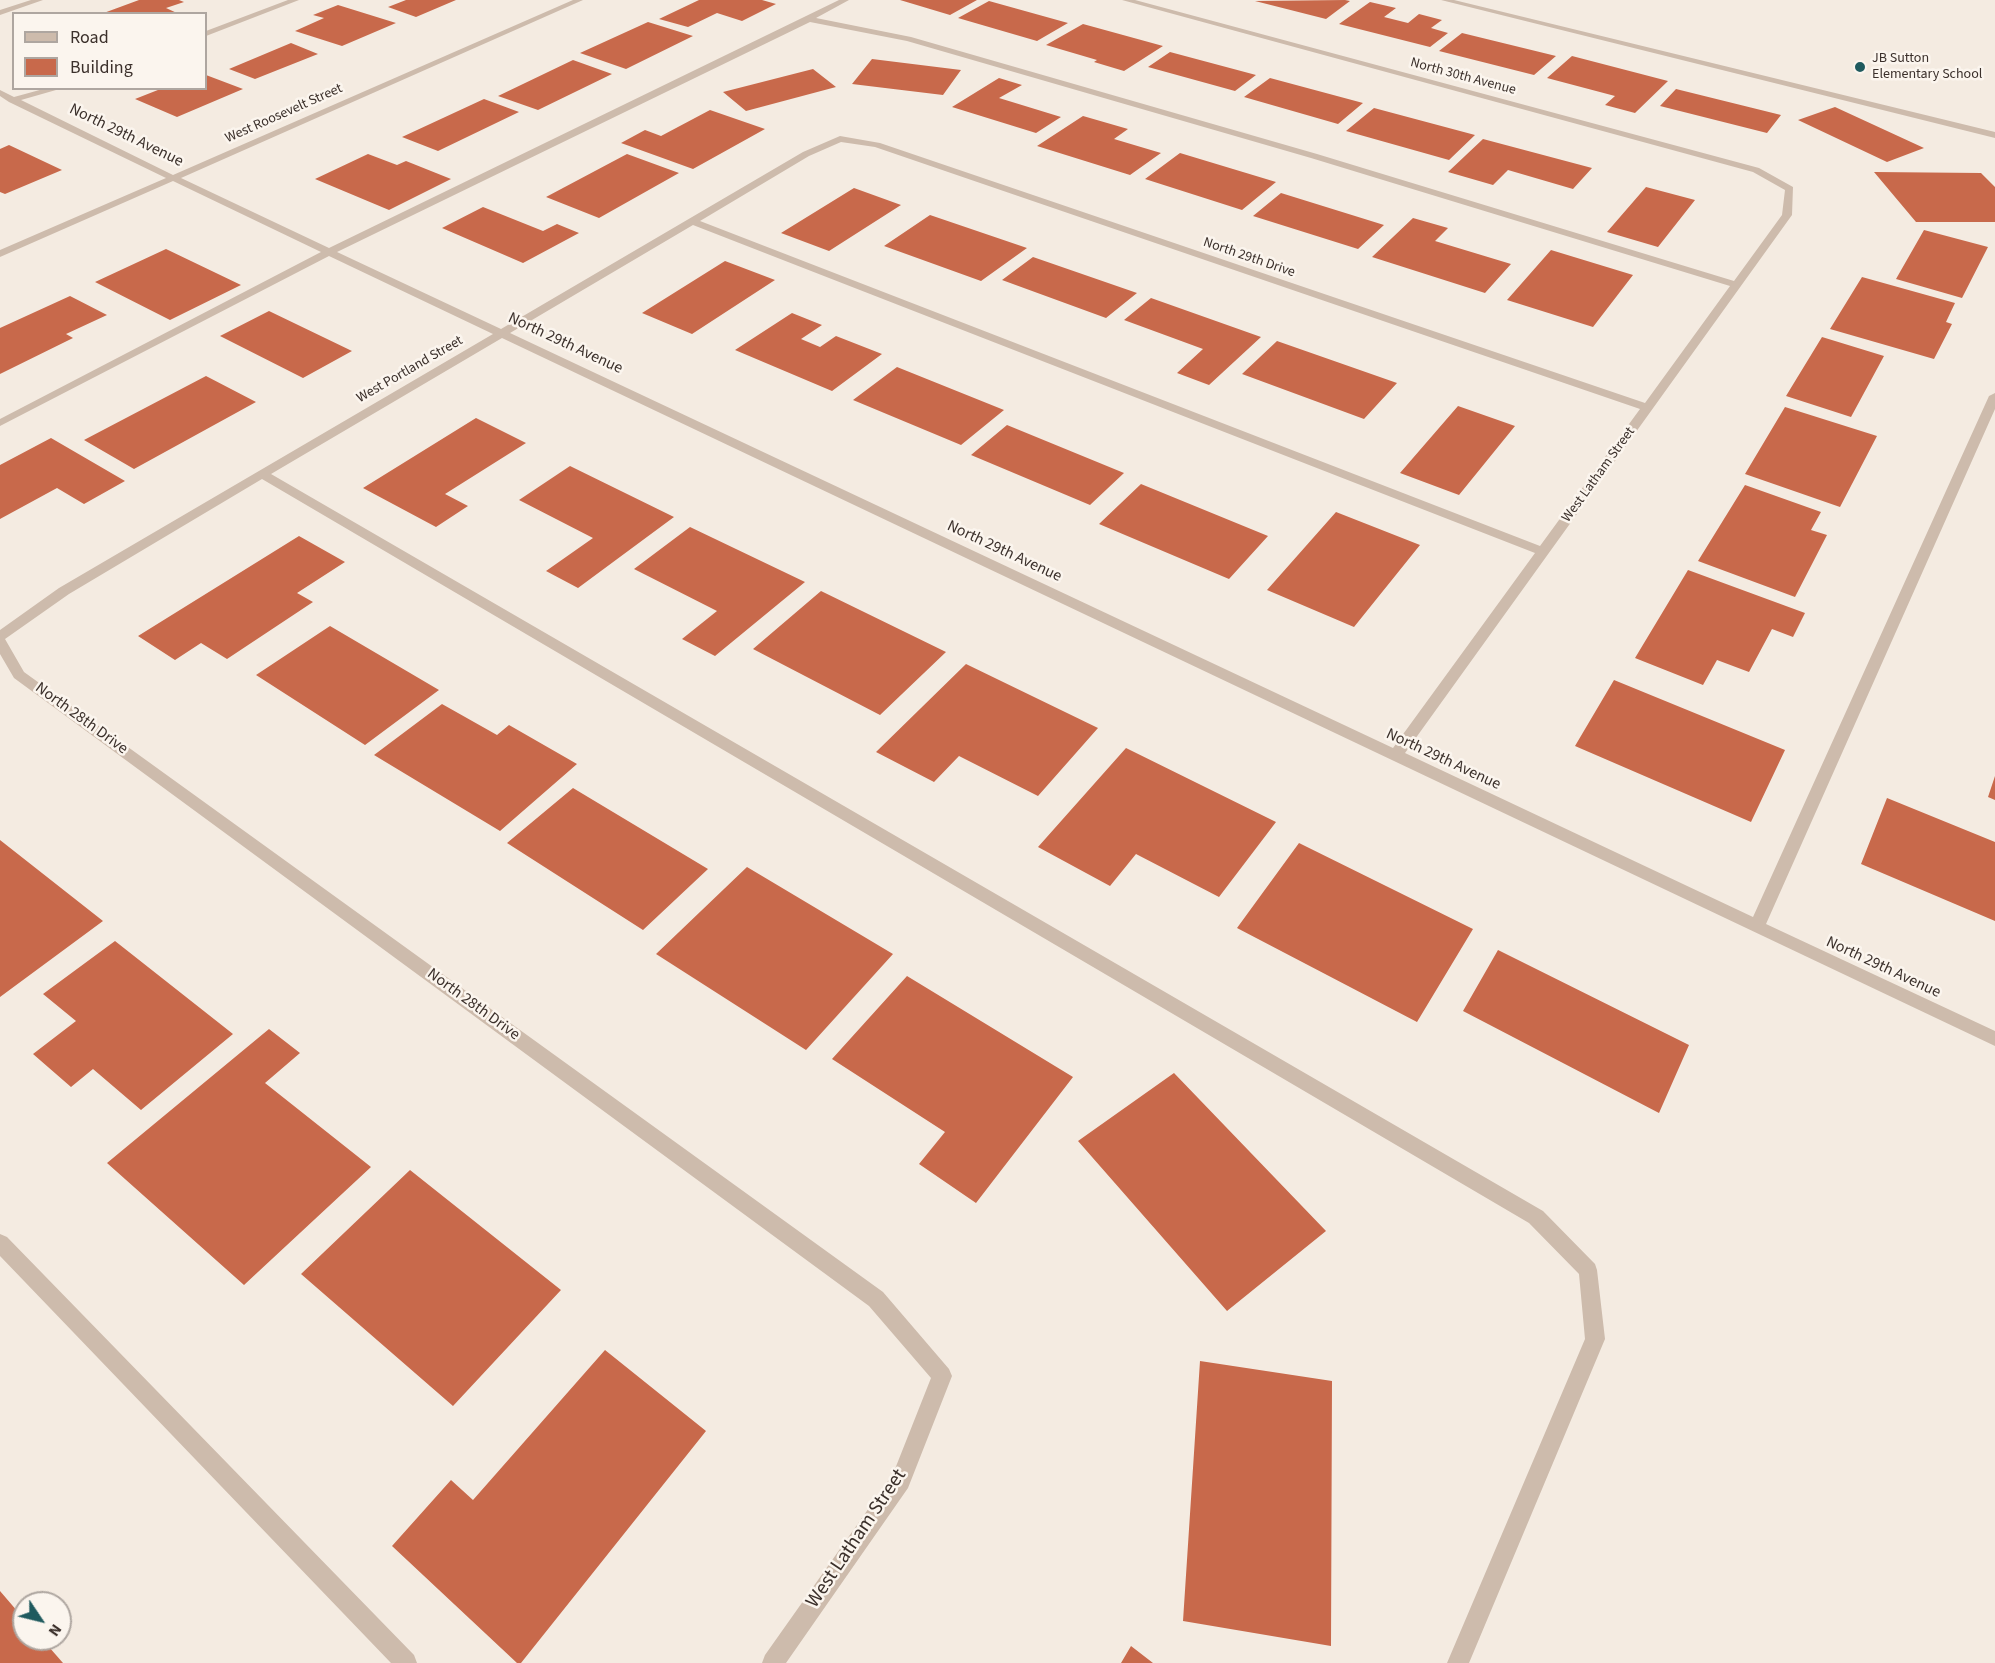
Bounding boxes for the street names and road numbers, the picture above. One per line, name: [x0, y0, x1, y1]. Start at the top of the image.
street label: North 30th Avenue: [1408, 55, 1518, 99]
street label: West Roosevelt Street: [223, 81, 345, 147]
street label: North 29th Avenue: [66, 100, 186, 172]
street label: North 29th Drive: [1201, 234, 1297, 282]
street label: North 29th Avenue: [505, 309, 625, 379]
street label: West Portland Street: [354, 333, 466, 407]
street label: West Latham Street: [1559, 424, 1639, 526]
street label: North 29th Avenue: [944, 517, 1064, 587]
street label: North 28th Drive: [31, 679, 131, 759]
street label: North 29th Avenue: [1383, 725, 1503, 795]
street label: North 29th Avenue: [1823, 933, 1943, 1003]
street label: North 28th Drive: [423, 965, 523, 1045]
street label: West Latham Street: [802, 1465, 912, 1613]

